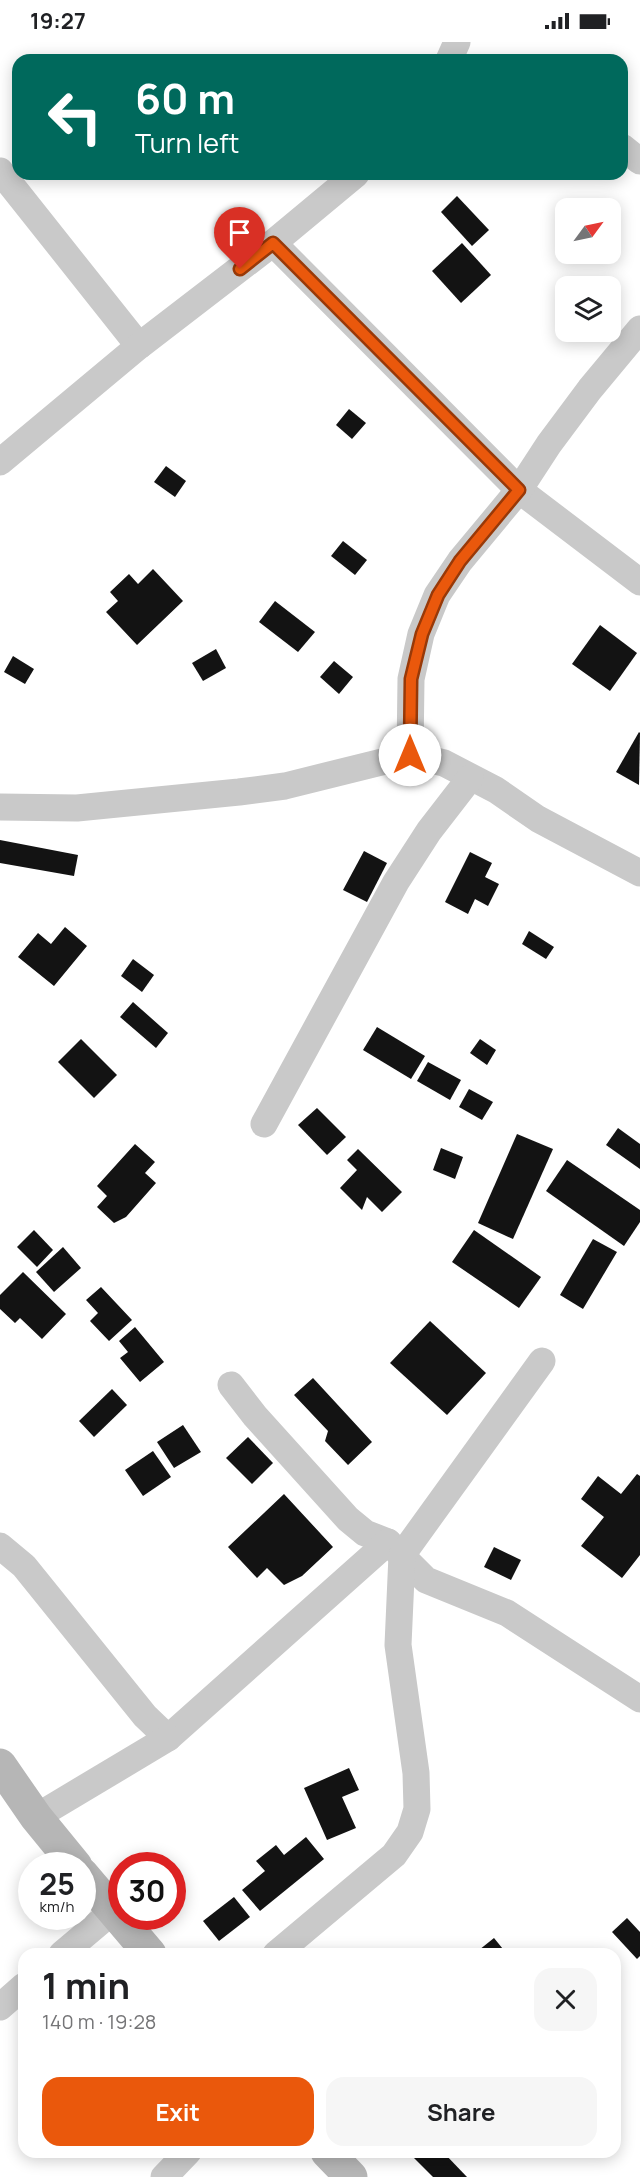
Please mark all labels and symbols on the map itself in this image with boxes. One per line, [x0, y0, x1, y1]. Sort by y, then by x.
north arrow [555, 198, 621, 264]
pin [214, 207, 265, 269]
position arrow [378, 723, 442, 787]
speed limit sign: 30 [108, 1852, 186, 1930]

